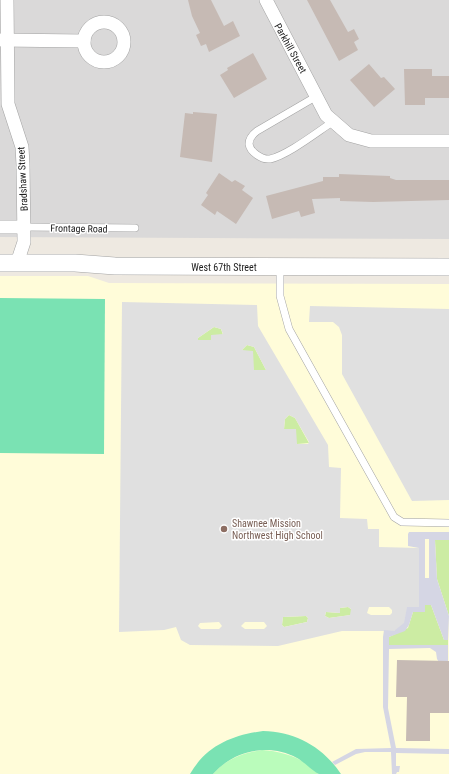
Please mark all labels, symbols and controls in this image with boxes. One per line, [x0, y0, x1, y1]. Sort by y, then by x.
street label: Parkhill Street [272, 21, 309, 75]
street label: Bradshaw Street [15, 146, 30, 211]
street label: Frontage Road [50, 223, 108, 234]
street label: West 67th Street [191, 262, 257, 273]
place label: Shawnee Mission Northwest High School [232, 518, 323, 541]
marker: Shawnee Mission Northwest High School [219, 524, 229, 534]

